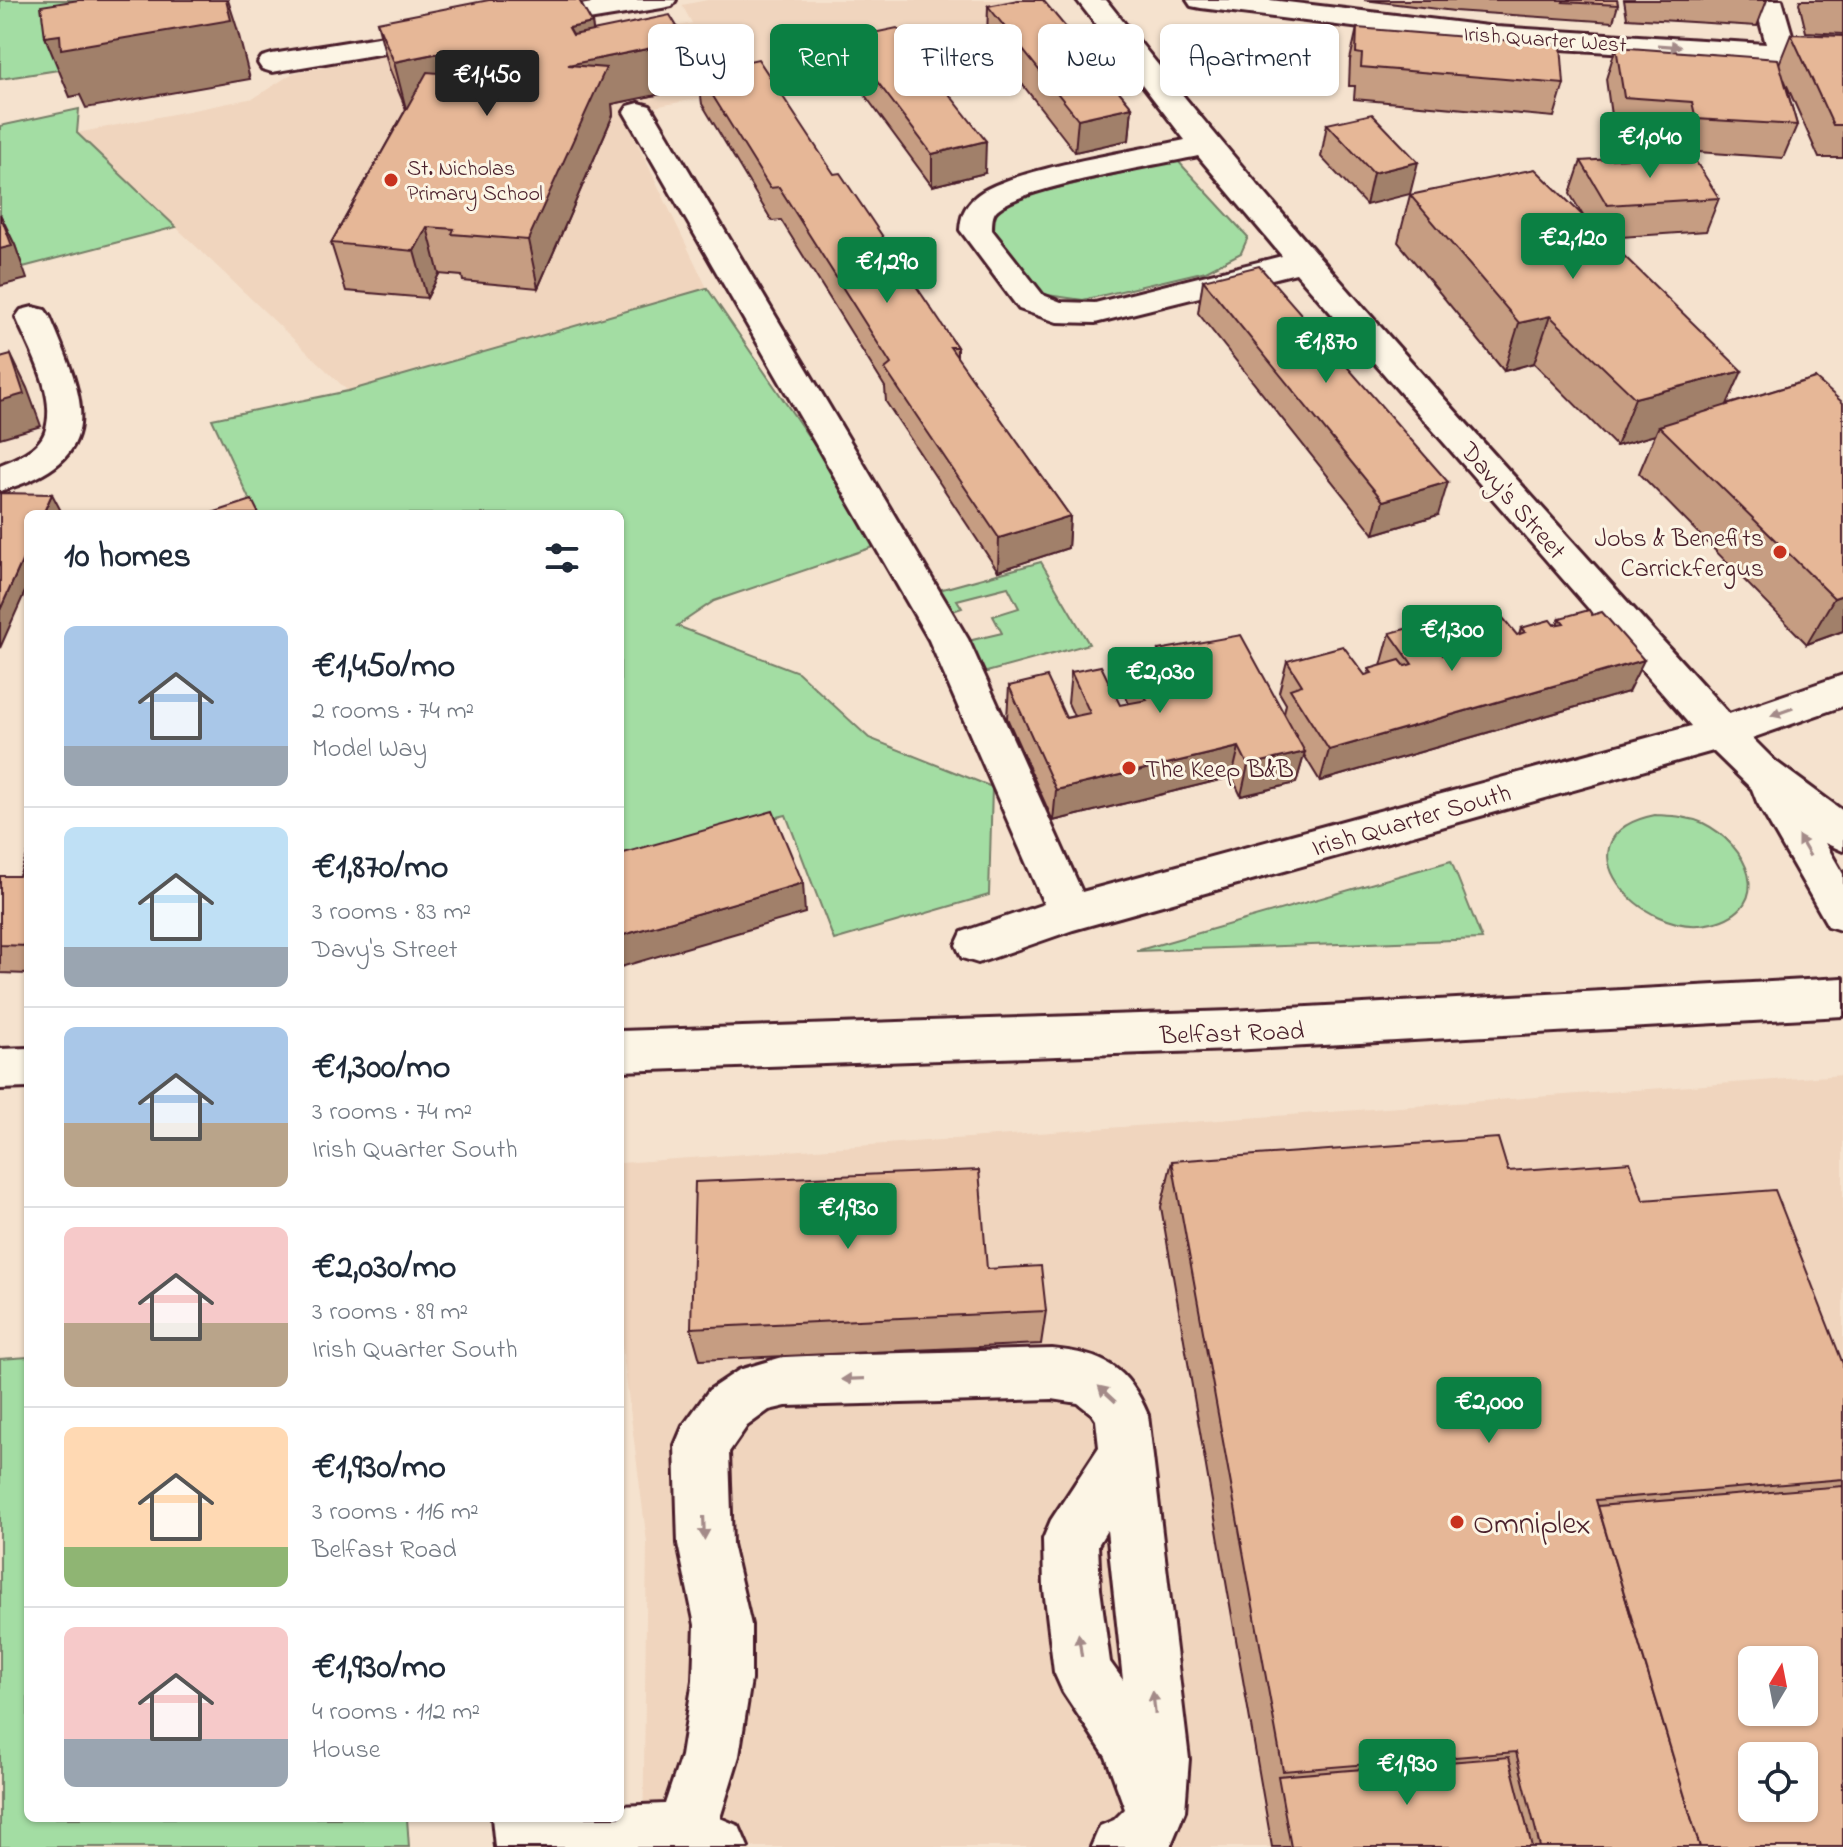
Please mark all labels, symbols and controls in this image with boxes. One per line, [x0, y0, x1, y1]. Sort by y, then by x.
street label: Irish Quarter West [1462, 19, 1628, 63]
chip: Buy [648, 24, 754, 96]
chip: Rent [770, 24, 878, 96]
chip: Filters [894, 24, 1022, 96]
chip: New [1038, 24, 1144, 96]
chip: Apartment [1160, 24, 1339, 96]
one-way arrow [1657, 40, 1682, 53]
pin: €1,450 [422, 50, 552, 118]
text: €1,450 [453, 57, 521, 95]
pin: €1,040 [1585, 112, 1715, 180]
text: €1,040 [1618, 119, 1682, 157]
place label: St. Nicholas Primary School [407, 154, 543, 212]
marker: St. Nicholas Primary School [382, 171, 400, 189]
pin: €2,120 [1508, 213, 1638, 281]
text: €2,120 [1539, 220, 1607, 258]
pin: €1,290 [822, 237, 952, 305]
text: €1,290 [856, 244, 918, 282]
pin: €1,870 [1261, 317, 1391, 385]
text: €1,870 [1295, 324, 1357, 362]
street label: Davy's Street [1449, 434, 1574, 570]
place label: Jobs & Benefits Carrickfergus [1594, 521, 1764, 589]
text: 10 homes [64, 533, 191, 583]
icon: filters [540, 536, 584, 580]
marker: Jobs & Benefits Carrickfergus [1771, 543, 1789, 561]
pin: €1,300 [1387, 605, 1517, 673]
text: €1,300 [1420, 612, 1484, 650]
text: €1,450/mo [312, 643, 455, 693]
pin: €2,030 [1095, 647, 1225, 715]
text: €2,030 [1126, 654, 1194, 692]
icon: home [128, 658, 224, 754]
text: 2 rooms · 74 m² [312, 693, 474, 731]
one-way arrow [1770, 706, 1794, 718]
text: Model Way [312, 731, 427, 769]
place label: The Keep B&B [1145, 752, 1294, 790]
marker: The Keep B&B [1120, 759, 1138, 777]
street label: Irish Quarter South [1308, 775, 1516, 868]
one-way arrow [1797, 835, 1811, 857]
text: €1,870/mo [312, 844, 448, 894]
icon: home [128, 859, 224, 955]
text: 3 rooms · 83 m² [312, 894, 471, 932]
text: Davy's Street [312, 932, 458, 970]
street label: Belfast Road [1158, 1013, 1305, 1057]
text: €1,300/mo [312, 1044, 450, 1094]
icon: home [128, 1059, 224, 1155]
text: 3 rooms · 74 m² [312, 1094, 472, 1132]
text: Irish Quarter South [312, 1132, 518, 1170]
pin: €1,930 [783, 1183, 913, 1251]
text: €1,930 [818, 1190, 878, 1228]
text: €2,030/mo [312, 1244, 456, 1294]
icon: home [128, 1259, 224, 1355]
text: 3 rooms · 89 m² [312, 1294, 468, 1332]
text: Irish Quarter South [312, 1332, 518, 1370]
one-way arrow [840, 1373, 865, 1386]
pin: €2,000 [1424, 1377, 1554, 1445]
text: €2,000 [1454, 1384, 1524, 1422]
one-way arrow [1098, 1385, 1117, 1403]
text: €1,930/mo [312, 1444, 446, 1494]
icon: home [128, 1459, 224, 1555]
text: 3 rooms · 116 m² [312, 1494, 479, 1532]
place label: Omniplex [1473, 1502, 1591, 1549]
marker: Omniplex [1448, 1513, 1466, 1531]
one-way arrow [698, 1516, 711, 1541]
text: Belfast Road [312, 1532, 457, 1570]
one-way arrow [1073, 1632, 1086, 1657]
text: €1,930/mo [312, 1644, 446, 1694]
north arrow [1738, 1646, 1818, 1726]
map controls [1738, 1646, 1818, 1822]
icon: home [128, 1659, 224, 1755]
one-way arrow [1147, 1690, 1160, 1715]
text: 4 rooms · 112 m² [312, 1694, 480, 1732]
text: House [312, 1732, 380, 1770]
pin: €1,930 [1342, 1739, 1472, 1807]
button: locate [1738, 1742, 1818, 1822]
text: €1,930 [1377, 1746, 1437, 1784]

